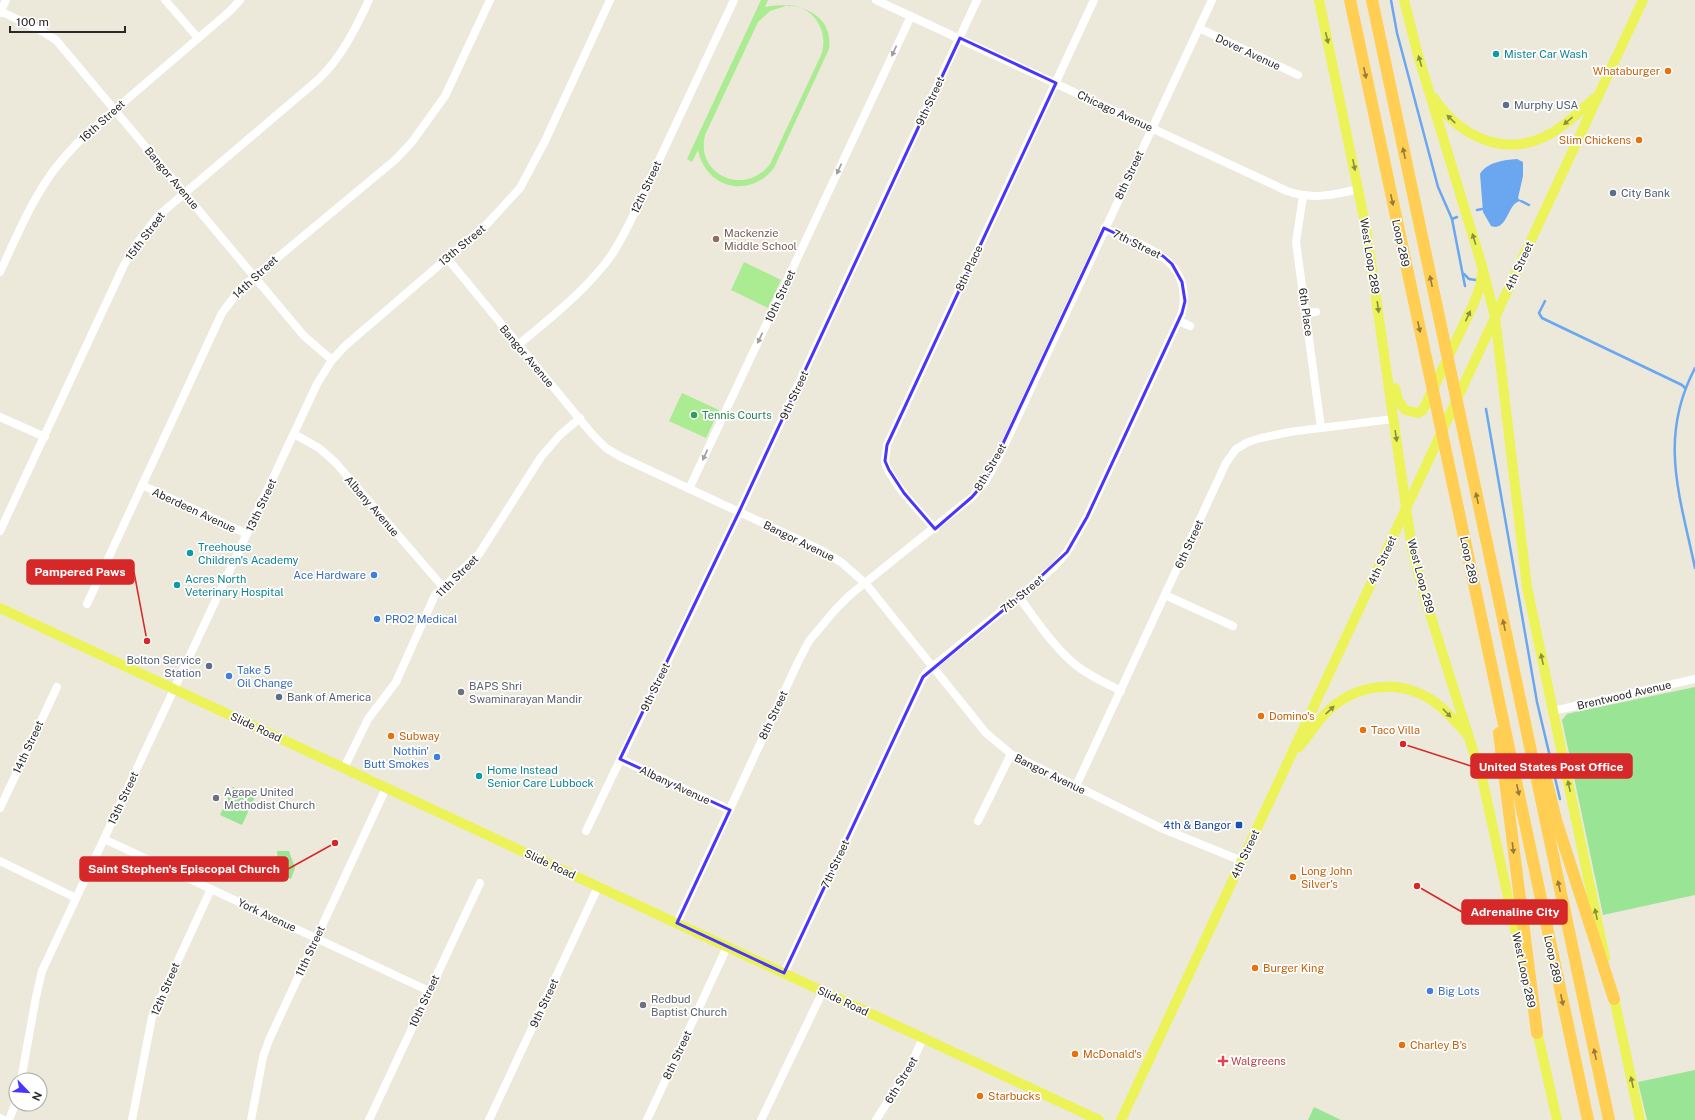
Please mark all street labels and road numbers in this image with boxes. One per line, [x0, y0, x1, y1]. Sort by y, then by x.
street label: Dover Avenue [1214, 32, 1282, 72]
street label: 9th Street [914, 75, 946, 127]
street label: Chicago Avenue [1075, 88, 1155, 134]
street label: 16th Street [77, 98, 127, 144]
street label: Bangor Avenue [143, 144, 201, 212]
street label: 8th Street [1112, 149, 1146, 201]
street label: 12th Street [629, 159, 663, 215]
street label: 15th Street [123, 210, 167, 262]
street label: West Loop 289 [1358, 217, 1382, 295]
street label: Loop 289 [1390, 218, 1412, 268]
street label: 13th Street [436, 222, 488, 268]
street label: 7th Street [1111, 227, 1163, 261]
street label: 4th Street [1503, 240, 1535, 292]
street label: 8th Place [953, 243, 985, 293]
street label: 14th Street [230, 253, 280, 301]
street label: 10th Street [763, 268, 797, 324]
street label: 6th Place [1297, 287, 1315, 337]
street label: Bangor Avenue [498, 322, 556, 390]
street label: 9th Street [778, 369, 810, 421]
street label: 8th Street [972, 441, 1008, 493]
street label: Albany Avenue [343, 473, 401, 539]
street label: 13th Street [244, 477, 278, 533]
street label: Aberdeen Avenue [150, 485, 238, 535]
street label: 6th Street [1173, 518, 1205, 570]
street label: Bangor Avenue [762, 519, 836, 563]
street label: 4th Street [1366, 534, 1398, 586]
street label: Loop 289 [1458, 535, 1480, 585]
street label: West Loop 289 [1405, 537, 1437, 615]
street label: 11th Street [434, 553, 480, 599]
street label: 7th Street [998, 573, 1046, 615]
street label: 9th Street [638, 661, 672, 713]
street label: Brentwood Avenue [1576, 678, 1672, 712]
street label: 8th Street [756, 689, 790, 741]
street label: Slide Road [229, 710, 283, 744]
street label: 14th Street [11, 719, 45, 775]
street label: Bangor Avenue [1013, 752, 1087, 796]
street label: Albany Avenue [638, 763, 712, 807]
street label: 13th Street [106, 770, 140, 826]
street label: 4th Street [1229, 828, 1261, 880]
street label: 7th Street [819, 838, 851, 890]
street label: Slide Road [523, 847, 577, 881]
street label: York Avenue [236, 896, 298, 934]
street label: 11th Street [293, 924, 327, 978]
street label: West Loop 289 [1510, 931, 1538, 1009]
street label: Loop 289 [1542, 934, 1564, 984]
street label: 12th Street [148, 961, 182, 1017]
street label: 10th Street [407, 973, 441, 1029]
street label: 9th Street [528, 977, 560, 1029]
street label: Slide Road [816, 984, 870, 1018]
street label: 8th Street [660, 1029, 694, 1081]
street label: 6th Street [882, 1055, 920, 1105]

